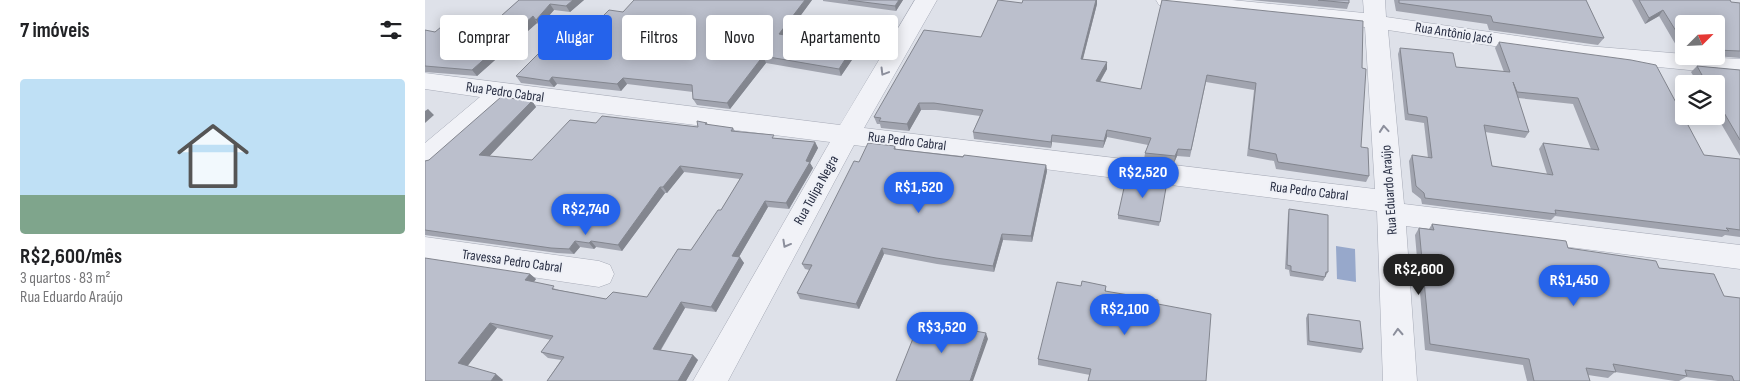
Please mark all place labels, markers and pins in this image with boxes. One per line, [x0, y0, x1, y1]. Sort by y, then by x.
pin: R$2,520 [1097, 156, 1189, 199]
pin: R$1,520 [873, 172, 965, 214]
pin: R$2,740 [540, 194, 632, 236]
pin: R$2,600 [1373, 254, 1465, 296]
pin: R$1,450 [1528, 264, 1620, 307]
pin: R$2,100 [1079, 294, 1171, 336]
pin: R$3,520 [896, 312, 988, 354]

